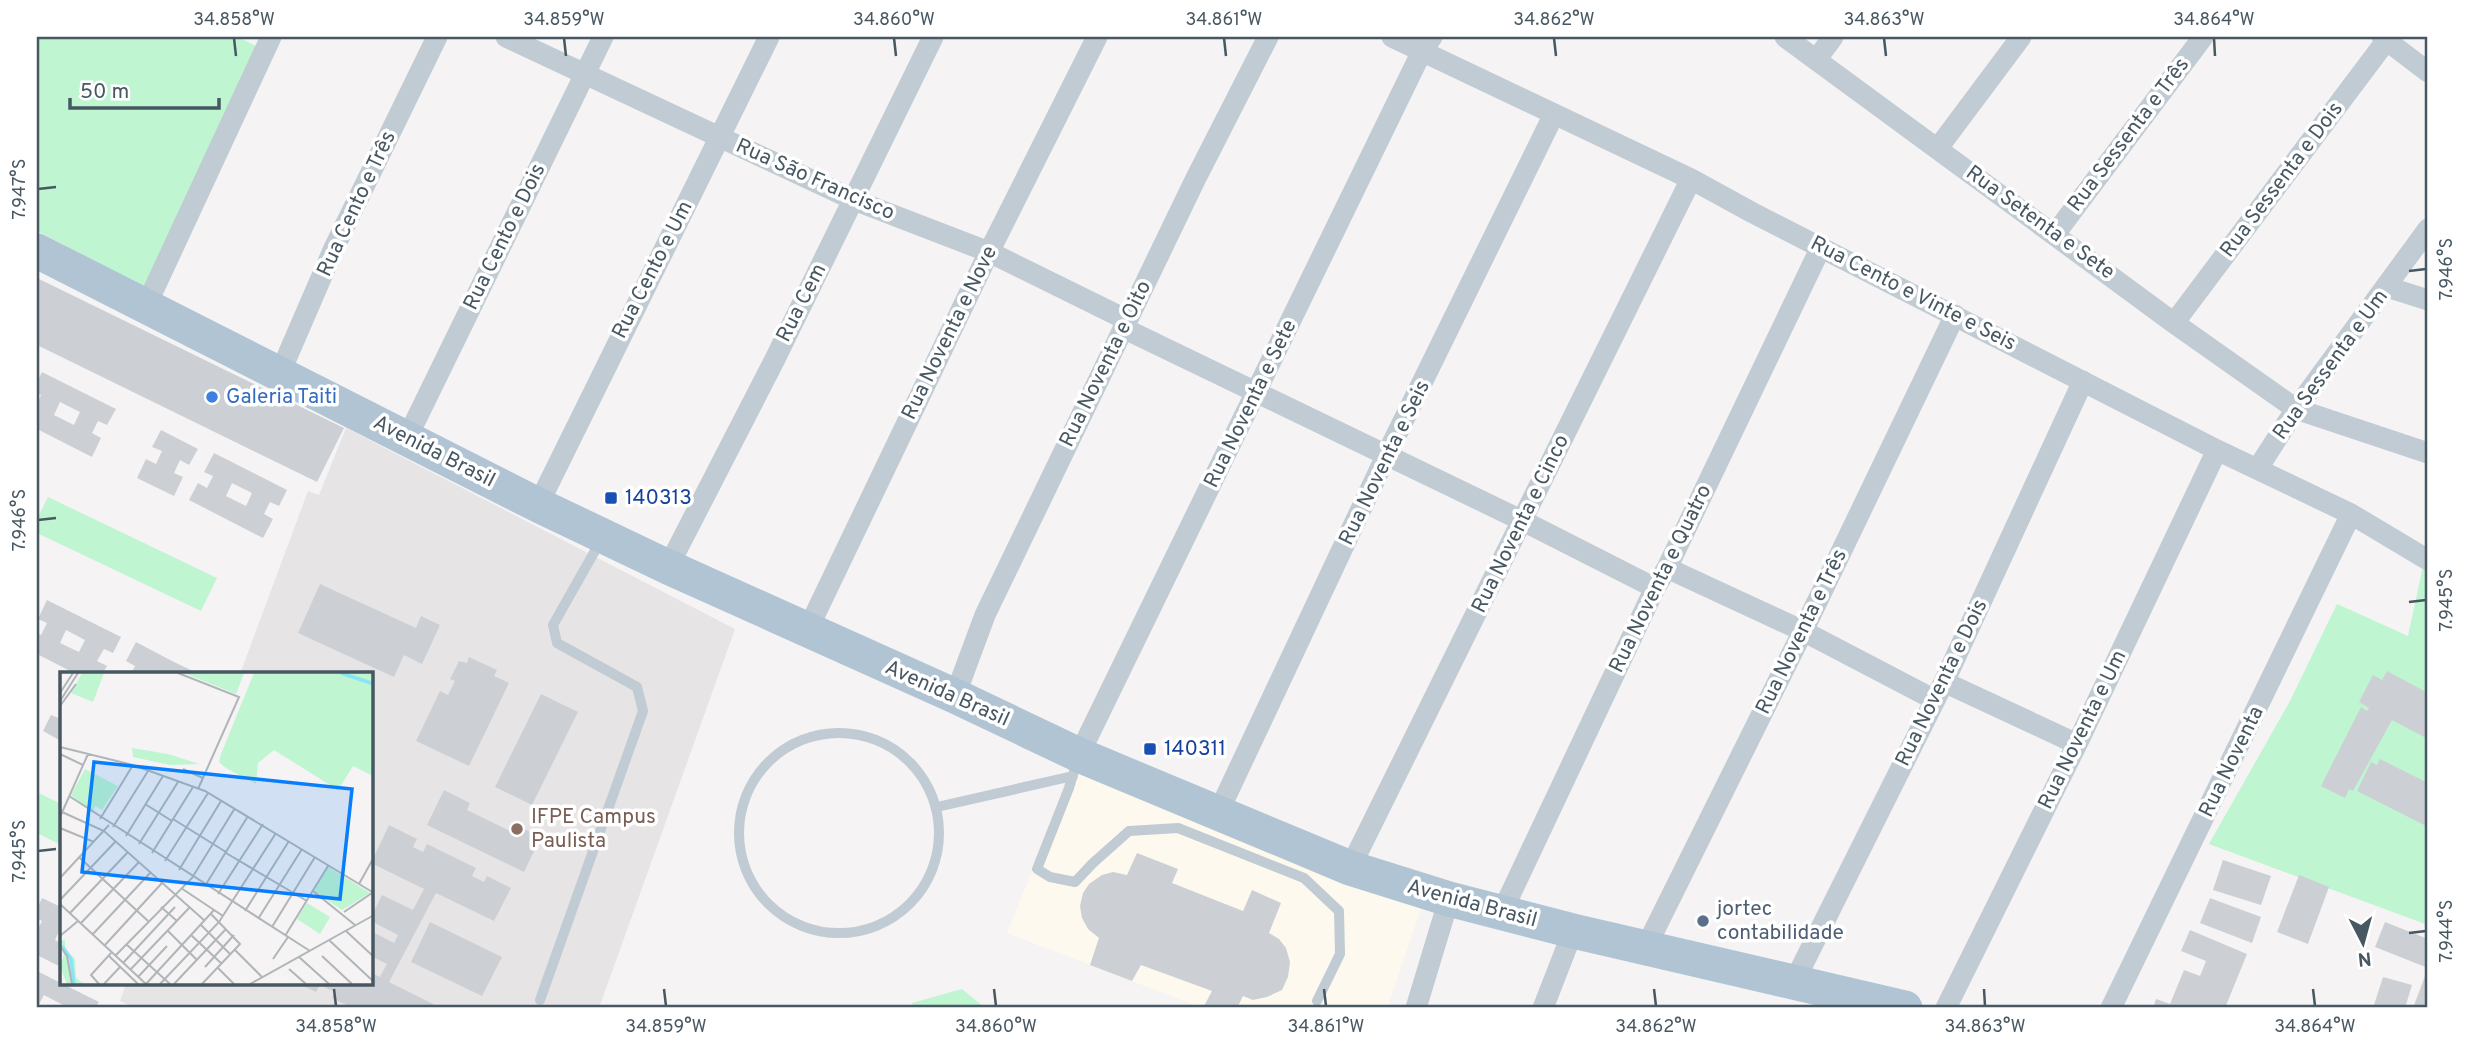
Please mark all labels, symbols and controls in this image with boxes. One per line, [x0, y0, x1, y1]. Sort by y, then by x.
text: 34.858°W [193, 9, 275, 32]
text: 34.859°W [523, 9, 605, 32]
text: 34.860°W [853, 9, 935, 32]
text: 34.861°W [1186, 9, 1262, 32]
text: 34.862°W [1513, 9, 1595, 32]
text: 34.863°W [1843, 9, 1925, 32]
text: 34.864°W [2173, 9, 2255, 32]
street label: Rua Sessenta e Três [2062, 53, 2196, 217]
scale bar [70, 66, 219, 110]
text: 50 m [80, 79, 129, 106]
street label: Rua Sessenta e Dois [2215, 97, 2349, 263]
street label: Rua Cento e Três [311, 127, 403, 281]
street label: Rua São Francisco [731, 133, 899, 227]
text: 7.947°S [9, 159, 32, 219]
street label: Rua Cento e Dois [458, 159, 552, 315]
street label: Rua Setenta e Sete [1960, 160, 2120, 286]
street label: Rua Cento e Um [607, 197, 699, 343]
street label: Rua Cento e Vinte e Seis [1806, 230, 2020, 358]
text: 7.946°S [2436, 238, 2459, 300]
street label: Rua Noventa e Nove [896, 242, 1004, 424]
street label: Rua Cem [771, 259, 833, 347]
street label: Rua Noventa e Oito [1054, 276, 1158, 452]
street label: Rua Sessenta e Um [2267, 284, 2395, 446]
street label: Rua Noventa e Sete [1199, 315, 1303, 493]
street label: Rua Noventa e Seis [1333, 376, 1437, 550]
place label: Galeria Taiti [226, 384, 337, 411]
marker: Galeria Taiti [204, 389, 220, 405]
street label: Avenida Brasil [368, 410, 500, 494]
street label: Rua Noventa e Cinco [1466, 430, 1576, 618]
street label: Rua Noventa e Quatro [1604, 480, 1718, 678]
place label: 140313 [625, 485, 692, 512]
text: 7.946°S [9, 489, 32, 551]
marker: 140313 [603, 490, 619, 506]
street label: Rua Noventa e Três [1750, 545, 1854, 719]
text: 7.945°S [2436, 569, 2459, 631]
street label: Rua Noventa e Dois [1890, 595, 1994, 771]
street label: Rua Noventa e Um [2033, 646, 2133, 814]
street label: Avenida Brasil [880, 654, 1014, 734]
inset map [60, 672, 373, 986]
street label: Rua Noventa [2193, 702, 2271, 822]
place label: 140311 [1164, 736, 1226, 763]
marker: 140311 [1142, 741, 1158, 757]
place label: IFPE Campus Paulista [531, 804, 656, 855]
text: 7.945°S [9, 820, 32, 882]
marker: IFPE Campus Paulista [509, 821, 525, 837]
street label: Avenida Brasil [1404, 874, 1540, 934]
place label: jortec contabilidade [1716, 896, 1844, 947]
text: 7.944°S [2436, 900, 2459, 962]
north arrow [2328, 908, 2398, 978]
marker: jortec contabilidade [1695, 913, 1711, 929]
text: N [2357, 945, 2373, 971]
text: 34.858°W [295, 1016, 377, 1039]
text: 34.859°W [625, 1016, 707, 1039]
text: 34.860°W [955, 1016, 1037, 1039]
text: 34.861°W [1288, 1016, 1364, 1039]
text: 34.862°W [1615, 1016, 1697, 1039]
text: 34.863°W [1944, 1016, 2026, 1039]
text: 34.864°W [2274, 1016, 2356, 1039]

